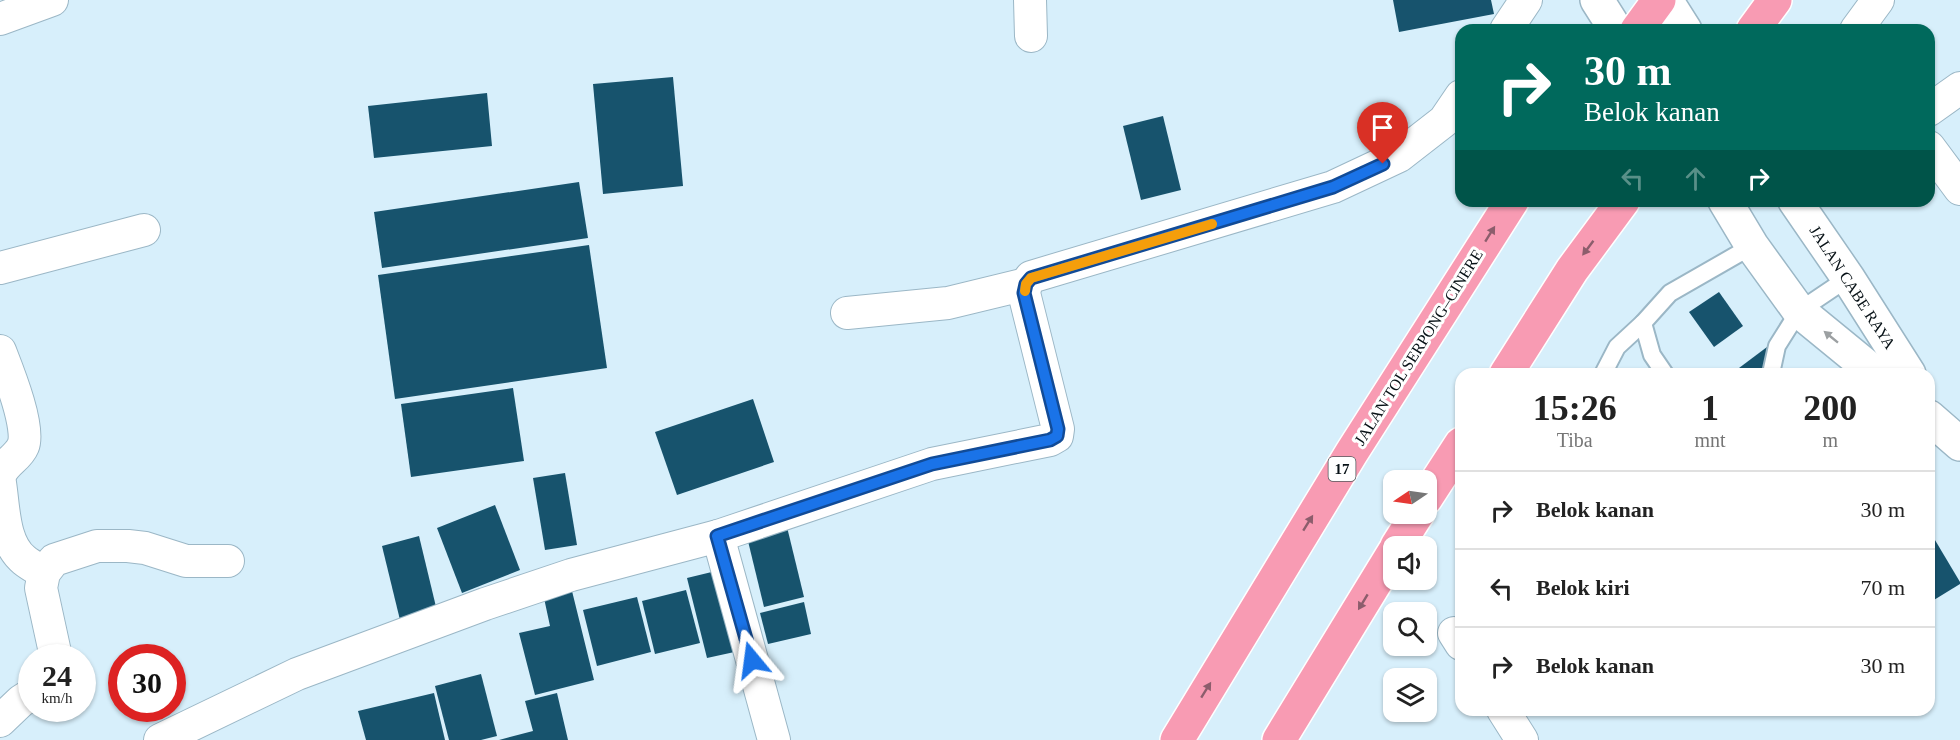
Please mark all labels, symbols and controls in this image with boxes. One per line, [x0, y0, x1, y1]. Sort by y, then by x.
icon: right [1485, 48, 1563, 126]
text: 30 m [1584, 48, 1672, 94]
text: Belok kanan [1584, 97, 1720, 127]
pin [1357, 102, 1408, 164]
icon: arrive [1366, 111, 1399, 144]
icon: left [1616, 162, 1649, 195]
icon: ahead [1679, 162, 1712, 195]
icon: right [1742, 162, 1775, 195]
street label: JALAN CABE RAYA [1806, 222, 1899, 352]
one-way arrow [1484, 226, 1495, 242]
one-way arrow [1583, 240, 1595, 255]
street label: JALAN TOL SERPONG–CINERE [1351, 246, 1486, 448]
one-way arrow [1823, 330, 1839, 343]
text: 15:26 [1533, 388, 1617, 428]
text: 1 [1701, 388, 1719, 428]
text: 200 [1803, 388, 1857, 428]
text: Tiba [1557, 429, 1593, 451]
text: mnt [1694, 429, 1726, 451]
text: m [1823, 429, 1838, 451]
road number: 17 [1328, 457, 1356, 481]
north arrow [1383, 470, 1437, 524]
map controls [1383, 470, 1437, 722]
icon: right [1485, 494, 1518, 527]
text: Belok kanan [1536, 497, 1654, 522]
text: 30 m [1860, 497, 1905, 522]
one-way arrow [1303, 515, 1314, 531]
button: sound [1383, 536, 1437, 590]
icon: left [1485, 572, 1518, 605]
text: Belok kiri [1536, 575, 1630, 600]
text: 70 m [1860, 575, 1905, 600]
one-way arrow [1357, 594, 1368, 610]
button: search [1383, 602, 1437, 656]
position arrow [720, 628, 784, 692]
speed limit sign: 30 [108, 644, 186, 722]
icon: right [1485, 650, 1518, 683]
text: Belok kanan [1536, 653, 1654, 678]
text: 30 m [1860, 653, 1905, 678]
text: 24 [42, 659, 72, 692]
button: layers [1383, 668, 1437, 722]
one-way arrow [1201, 681, 1212, 698]
text: km/h [42, 690, 72, 706]

